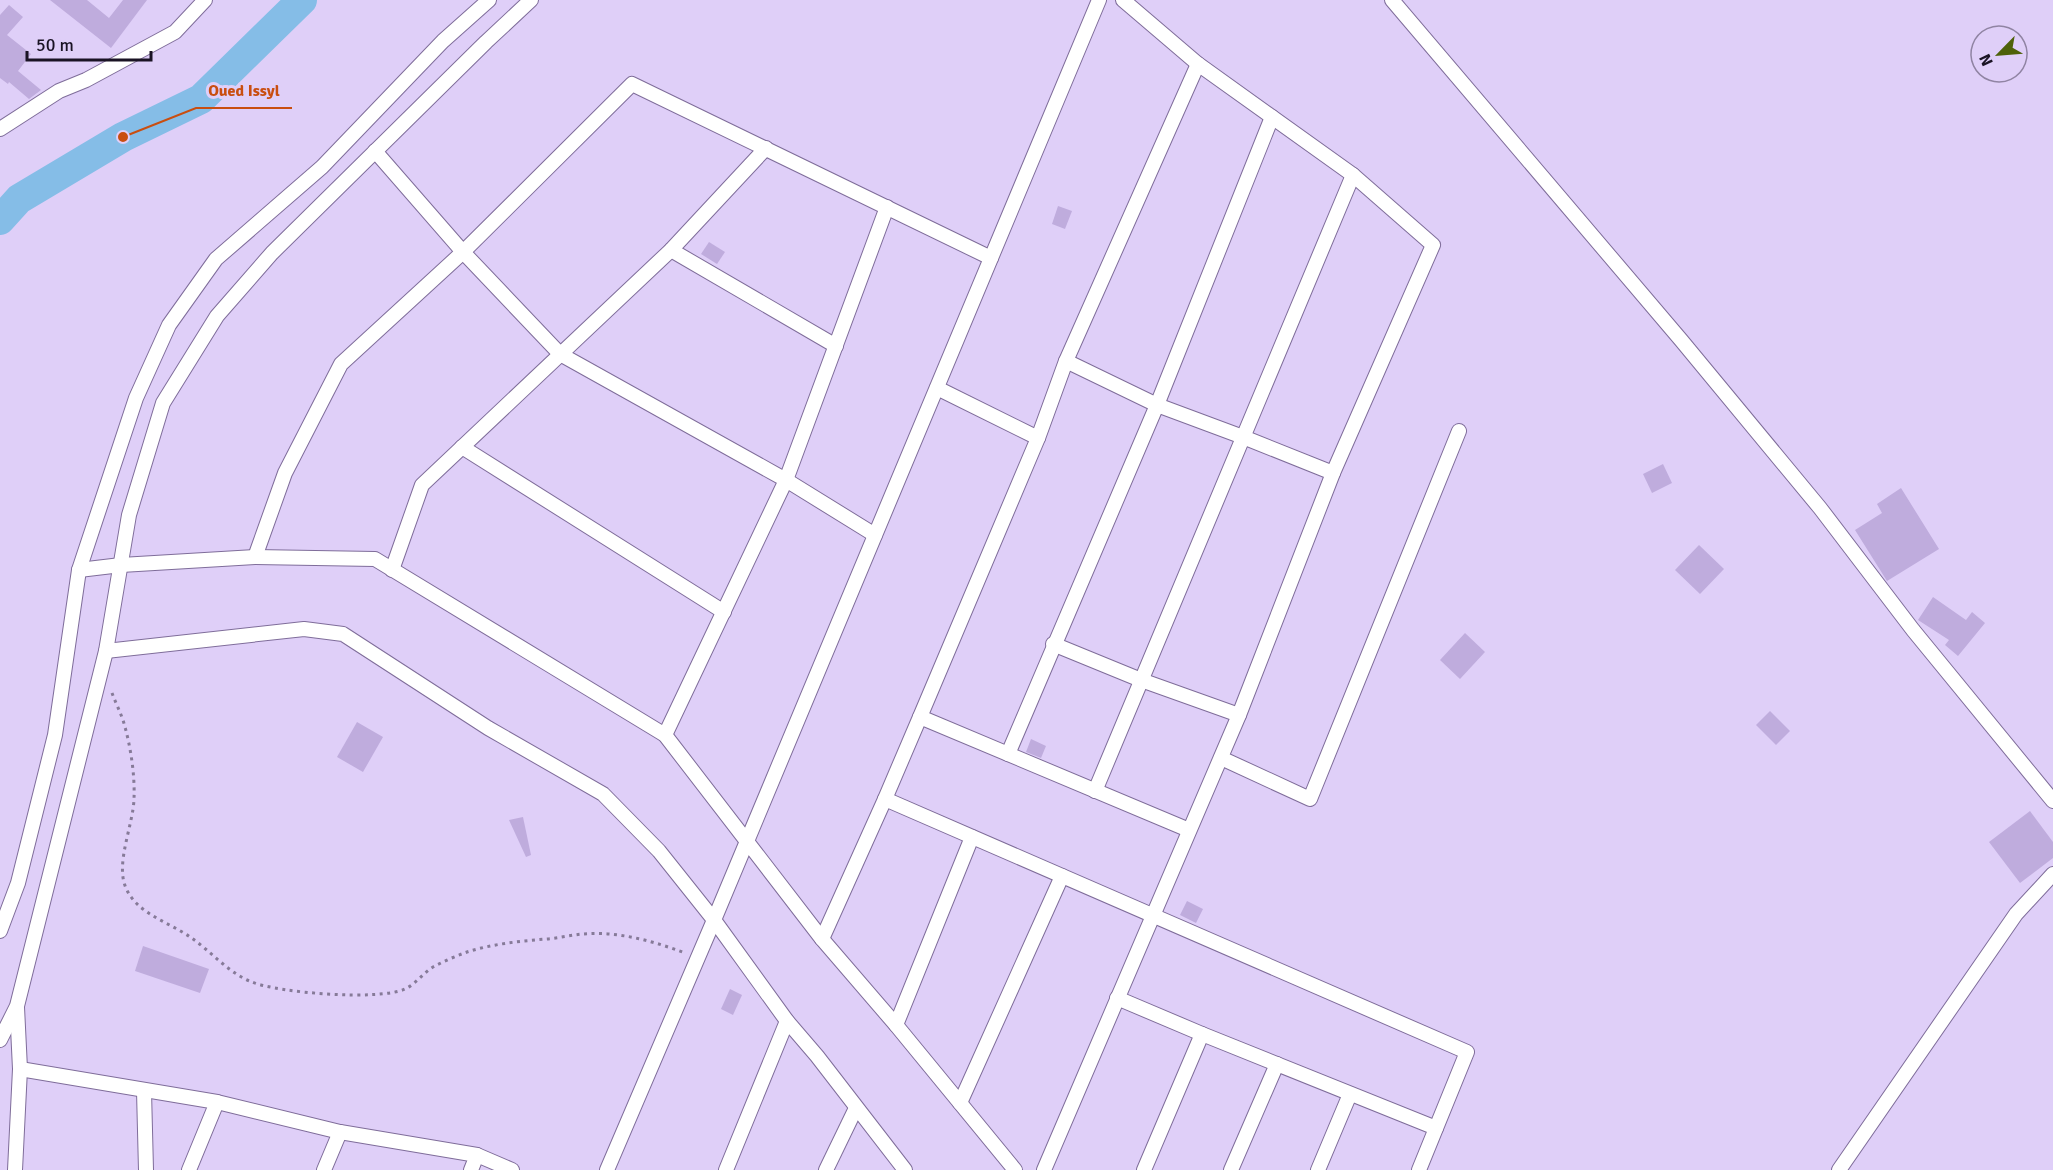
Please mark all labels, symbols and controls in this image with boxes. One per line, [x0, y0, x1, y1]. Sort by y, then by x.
scale bar [27, 24, 152, 62]
north arrow [1969, 24, 2029, 84]
text: 50 m [36, 34, 74, 56]
text: N [1975, 51, 1998, 69]
callout: Oued Issyl [196, 74, 292, 108]
text: Oued Issyl [208, 81, 280, 101]

